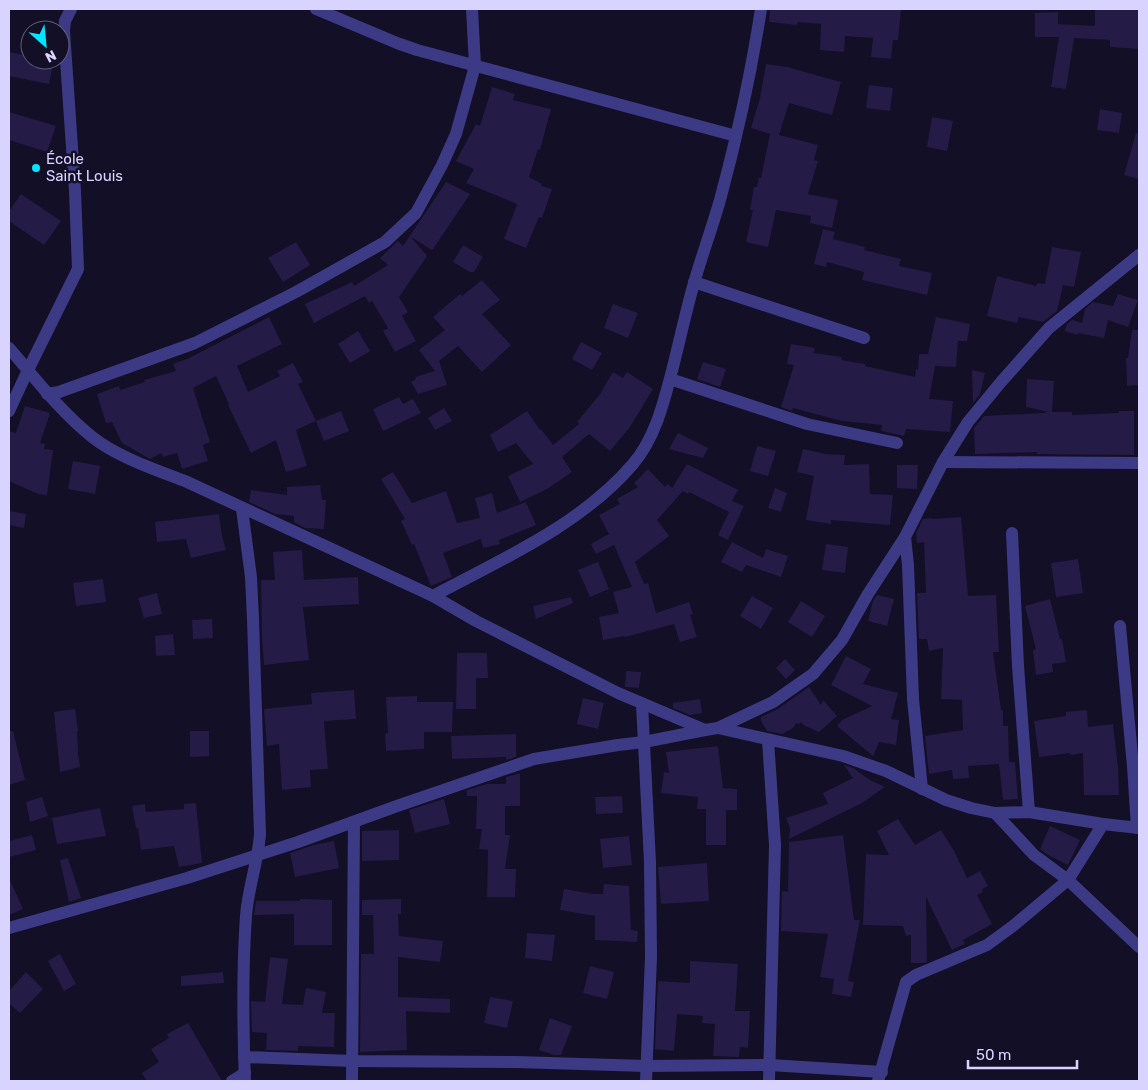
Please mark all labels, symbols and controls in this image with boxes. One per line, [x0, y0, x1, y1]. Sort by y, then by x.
north arrow [20, 20, 70, 70]
text: N [42, 46, 59, 66]
place label: École Saint Louis [46, 150, 123, 185]
marker: École Saint Louis [30, 162, 42, 174]
scale bar [968, 1038, 1077, 1070]
text: 50 m [976, 1046, 1011, 1064]

